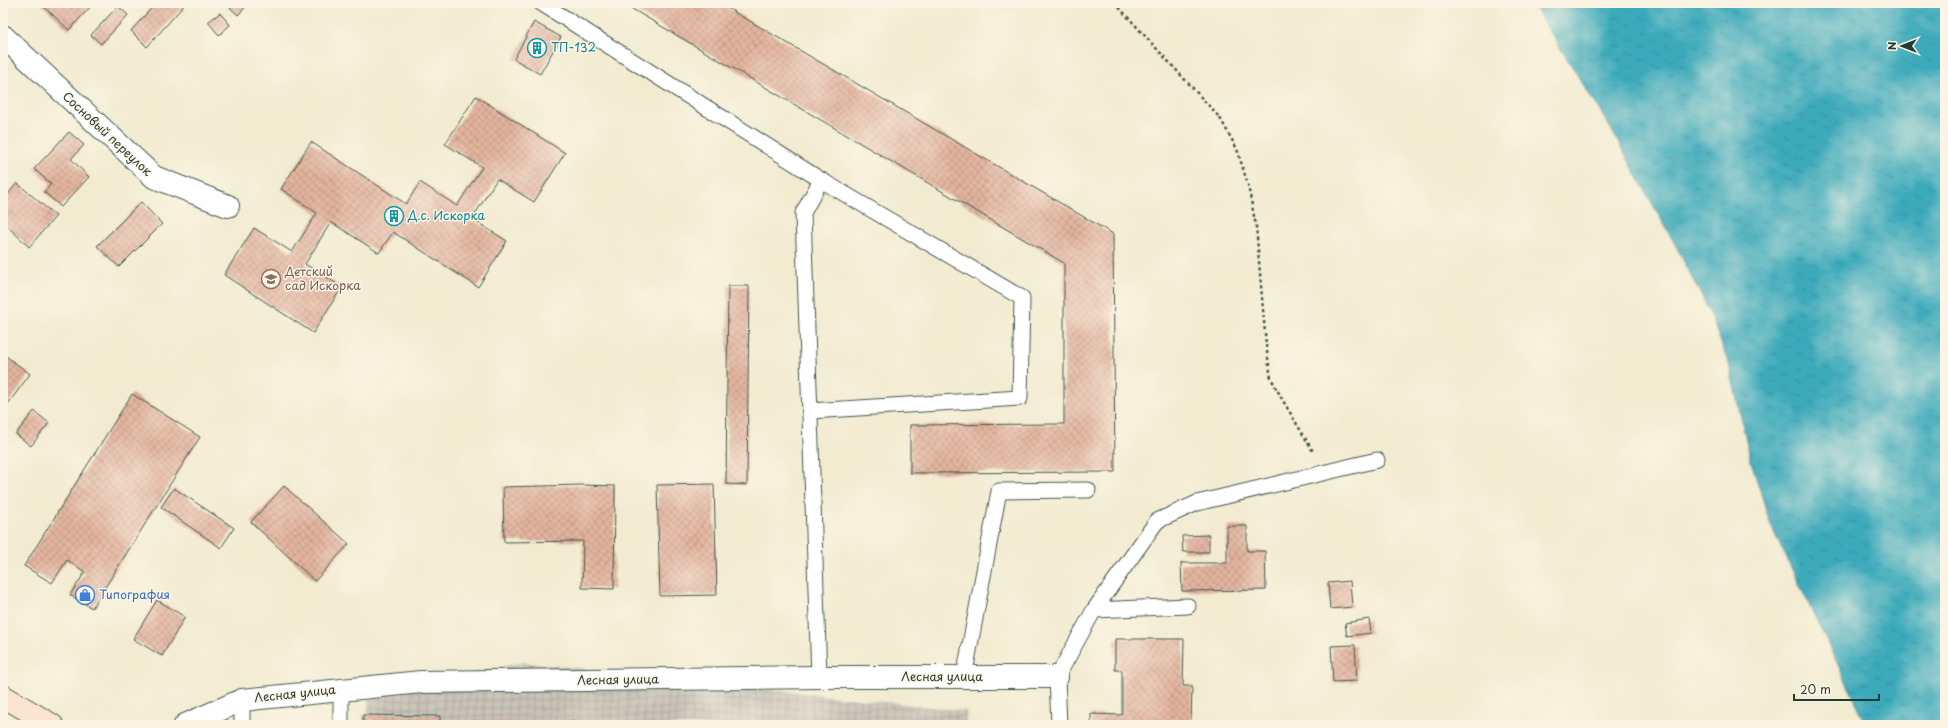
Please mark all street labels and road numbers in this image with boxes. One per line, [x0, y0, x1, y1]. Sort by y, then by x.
street label: Сосновый переулок [59, 87, 157, 180]
street label: Лесная улица [901, 667, 983, 685]
street label: Лесная улица [577, 669, 659, 689]
street label: Лесная улица [253, 680, 337, 706]

